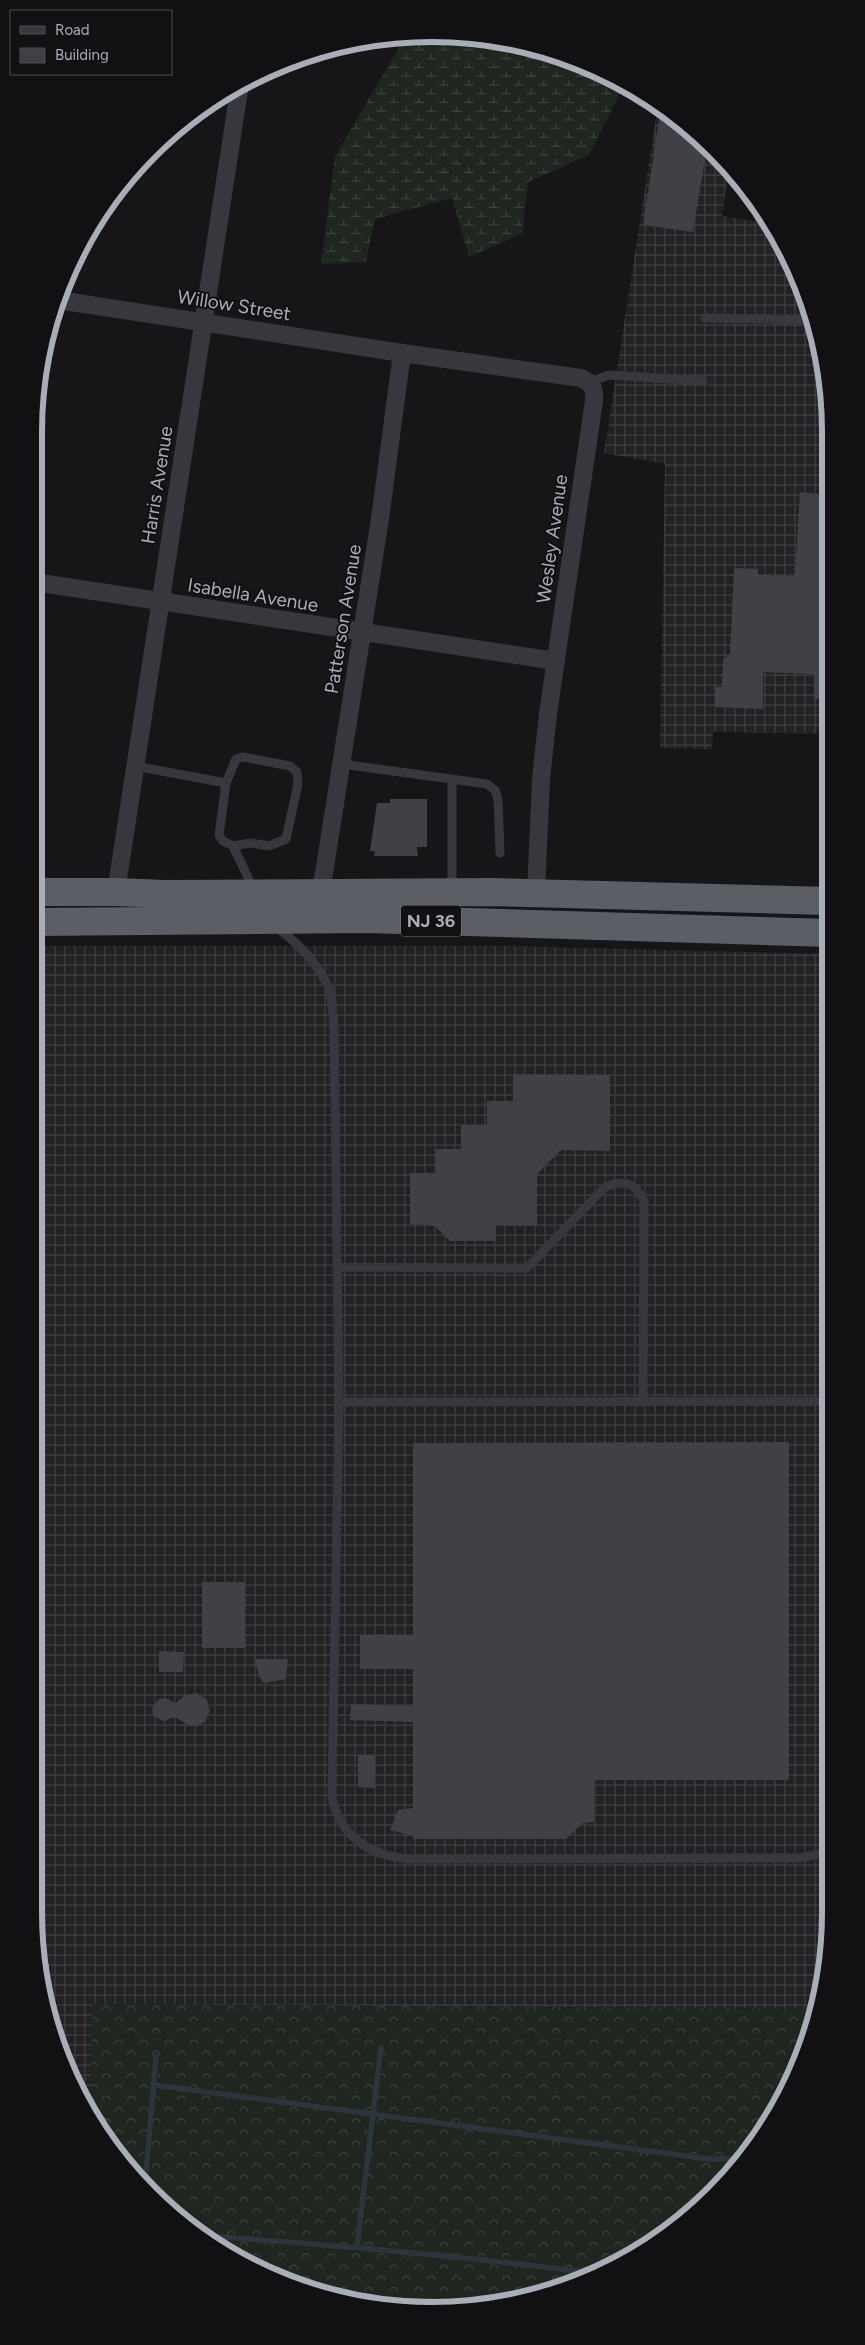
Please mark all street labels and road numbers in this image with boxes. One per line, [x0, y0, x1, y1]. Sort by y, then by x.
street label: Willow Street [176, 285, 292, 325]
street label: Harris Avenue [136, 424, 178, 546]
street label: Wesley Avenue [532, 473, 572, 605]
street label: Patterson Avenue [320, 543, 366, 695]
street label: Isabella Avenue [186, 573, 320, 617]
road number: NJ 36 [401, 906, 461, 936]

